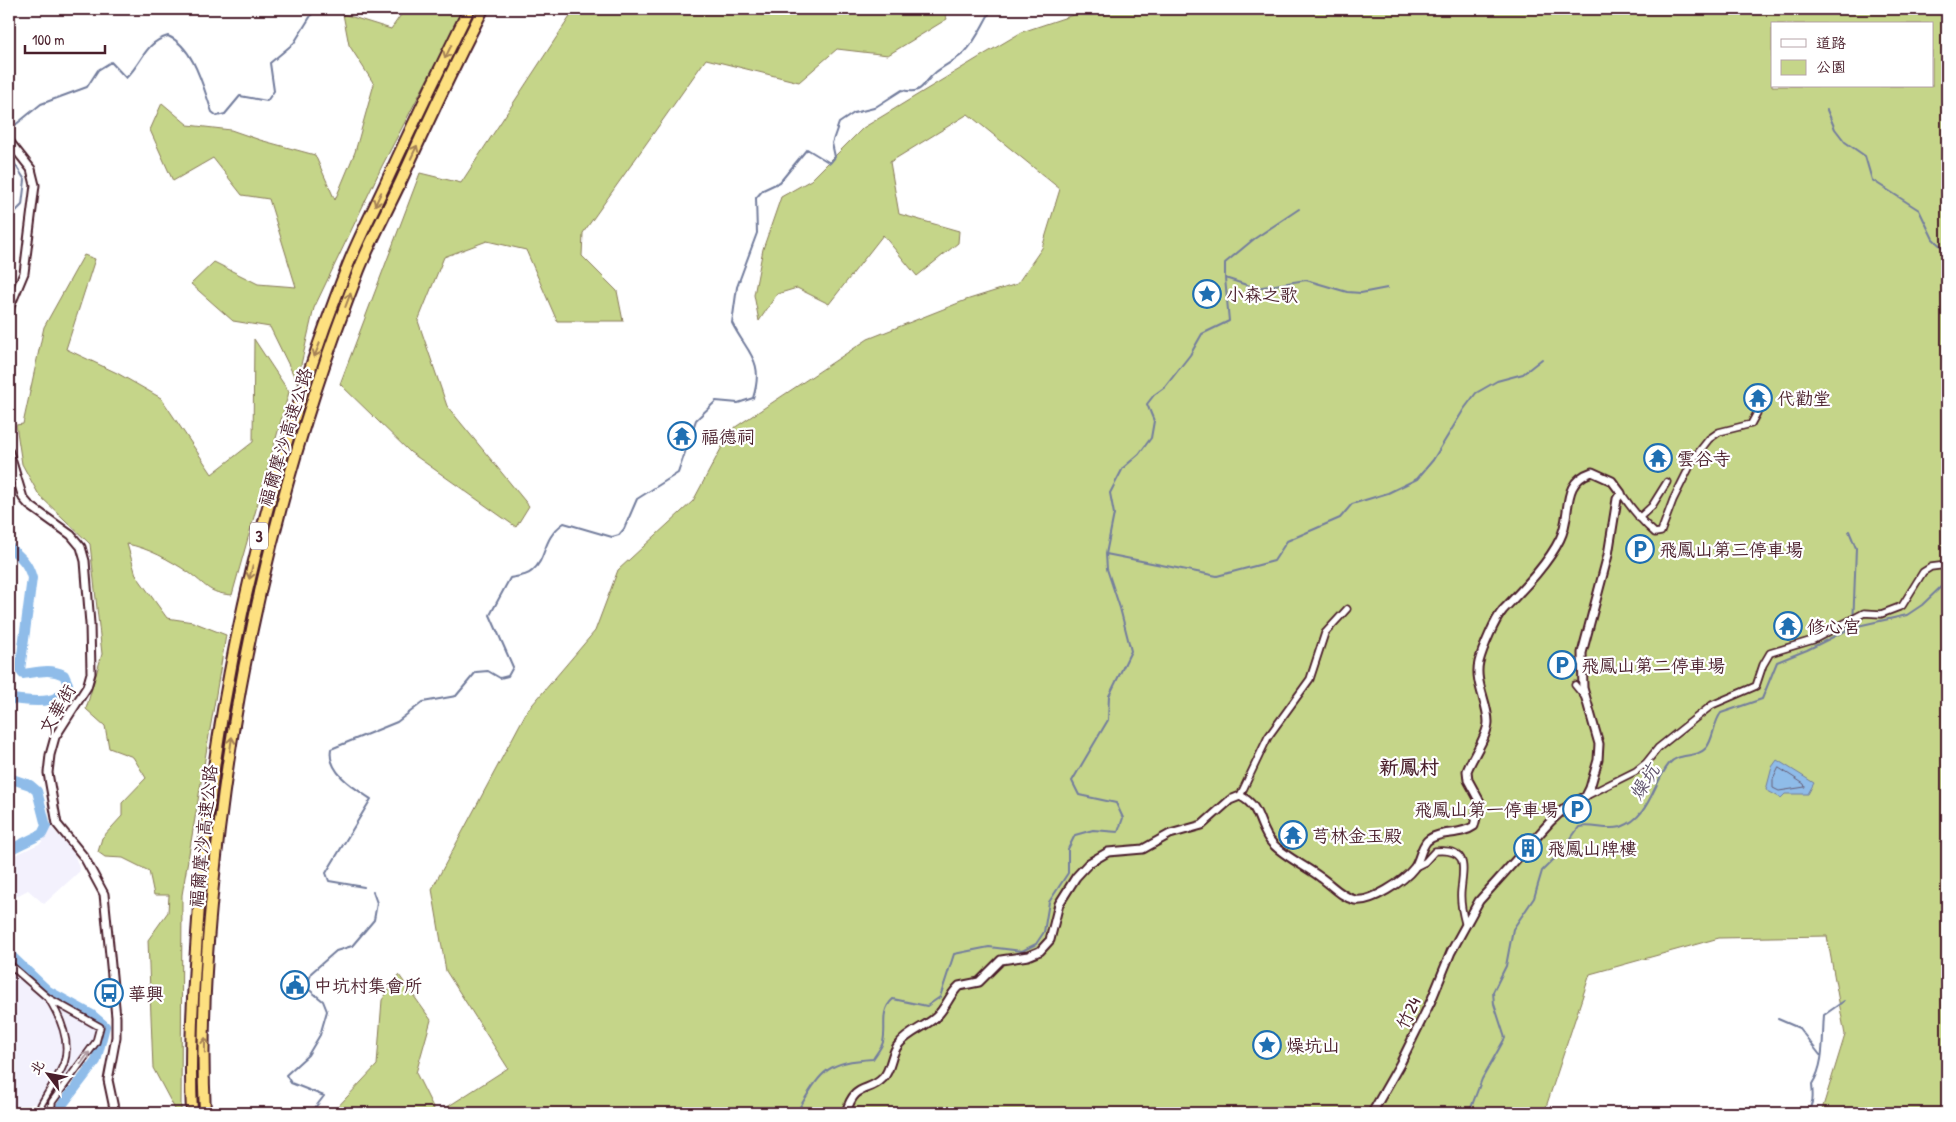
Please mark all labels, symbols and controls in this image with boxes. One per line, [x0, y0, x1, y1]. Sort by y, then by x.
scale bar [25, 22, 105, 54]
legend [1771, 22, 1934, 88]
text: 100 m [32, 29, 65, 50]
text: 道路 [1816, 32, 1846, 53]
one-way arrow [443, 45, 453, 60]
text: 公園 [1816, 56, 1846, 77]
one-way arrow [410, 145, 420, 160]
one-way arrow [373, 191, 383, 206]
place icon: 小森之歌 [1192, 279, 1222, 309]
place label: 小森之歌 [1226, 282, 1298, 307]
one-way arrow [344, 293, 353, 308]
one-way arrow [312, 342, 322, 357]
street label: 福爾摩沙高速公路 [252, 364, 318, 510]
temple icon: 代勸堂 [1743, 383, 1773, 413]
place label: 代勸堂 [1777, 386, 1831, 411]
temple icon: 福德祠 [667, 421, 697, 451]
place label: 福德祠 [701, 424, 755, 449]
temple icon: 雲谷寺 [1643, 443, 1673, 473]
place label: 雲谷寺 [1677, 446, 1731, 471]
road number: 3 [250, 522, 268, 550]
parking icon: 飛鳳山第三停車場 [1625, 534, 1655, 564]
place label: 飛鳳山第三停車場 [1659, 537, 1803, 562]
one-way arrow [245, 564, 255, 580]
temple icon: 修心宮 [1773, 611, 1803, 641]
place label: 修心宮 [1807, 614, 1861, 639]
parking icon: 飛鳳山第二停車場 [1547, 650, 1577, 680]
place label: 飛鳳山第二停車場 [1581, 653, 1725, 678]
street label: 文華街 [33, 679, 81, 739]
one-way arrow [226, 736, 236, 752]
district label: 新鳳村 [1379, 753, 1439, 780]
water label: 燥坑 [1623, 757, 1666, 805]
street label: 福爾摩沙高速公路 [183, 763, 223, 909]
parking icon: 飛鳳山第一停車場 [1562, 794, 1592, 824]
place label: 飛鳳山第一停車場 [1414, 797, 1558, 822]
temple icon: 芎林金玉殿 [1278, 820, 1308, 850]
place label: 芎林金玉殿 [1312, 823, 1402, 848]
building icon: 飛鳳山牌樓 [1513, 833, 1543, 863]
place label: 飛鳳山牌樓 [1547, 836, 1637, 861]
public building icon: 中坑村集會所 [280, 970, 310, 1000]
place label: 中坑村集會所 [314, 973, 422, 998]
bus stop icon: 華興 [94, 978, 124, 1008]
place label: 華興 [128, 981, 164, 1006]
street label: 竹24 [1389, 992, 1427, 1033]
place icon: 燥坑山 [1252, 1030, 1282, 1060]
place label: 燥坑山 [1286, 1033, 1340, 1058]
one-way arrow [200, 1037, 209, 1053]
north arrow [22, 1050, 72, 1100]
one-way arrow [80, 1051, 90, 1065]
text: 北 [25, 1056, 48, 1078]

